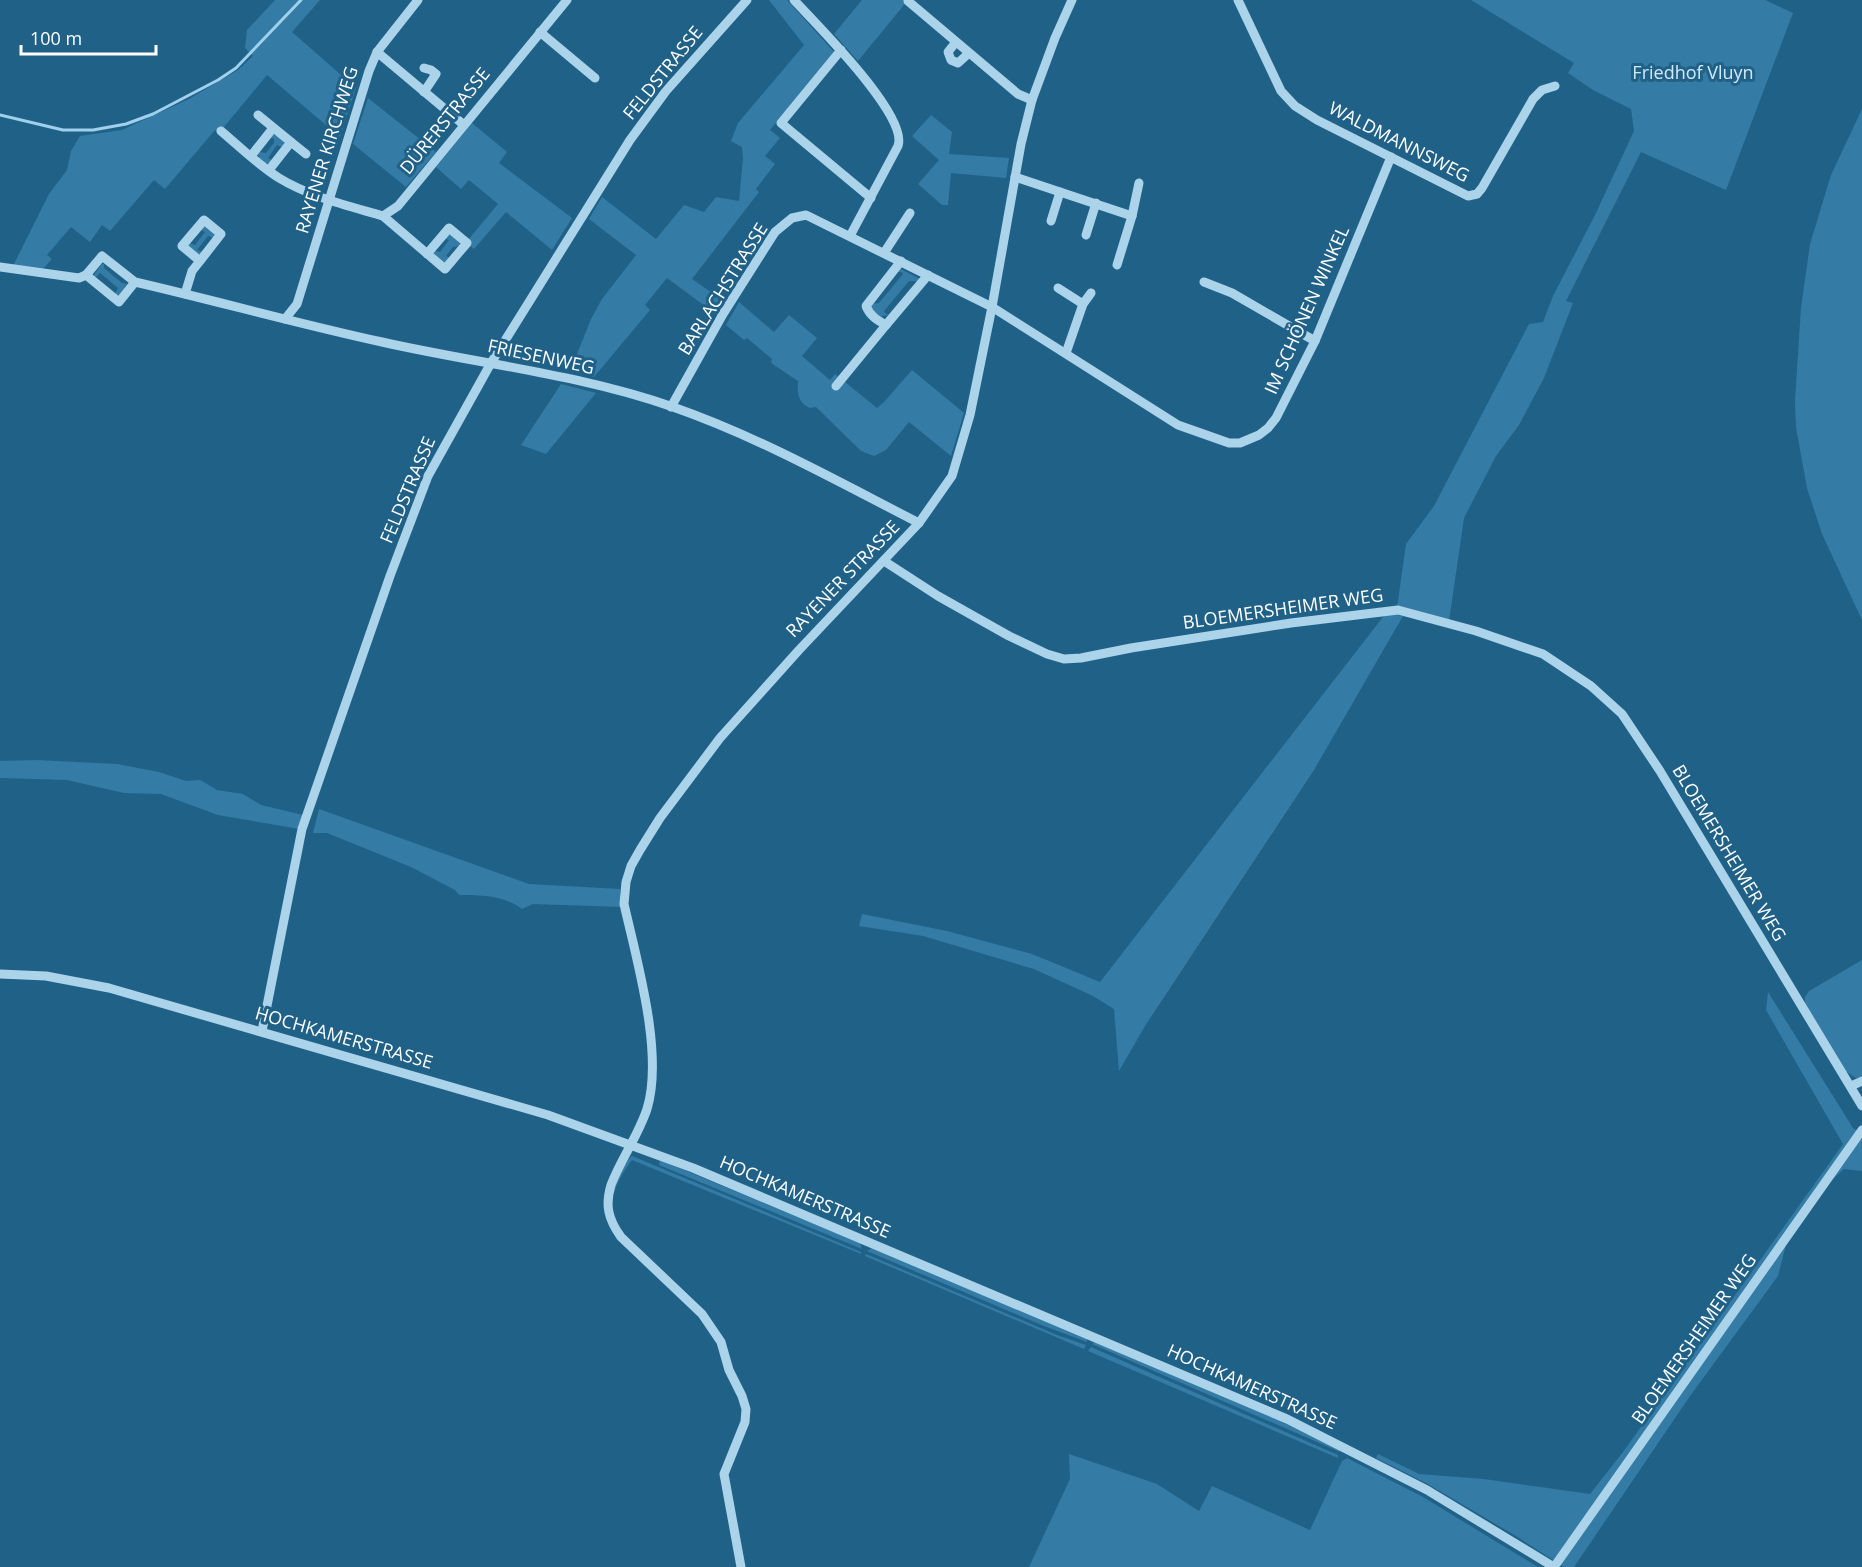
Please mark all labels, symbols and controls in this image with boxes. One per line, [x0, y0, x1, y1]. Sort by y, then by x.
scale bar [21, 18, 156, 56]
street label: FELDSTRASSE [617, 21, 707, 124]
text: 100 m [30, 26, 82, 50]
park label: Friedhof Vluyn [1632, 60, 1754, 84]
street label: DÜRERSTRASSE [394, 62, 495, 179]
street label: RAYENER KIRCHWEG [289, 63, 363, 236]
street label: WALDMANNSWEG [1325, 95, 1474, 187]
street label: BARLACHSTRASSE [672, 218, 772, 359]
street label: IM SCHÖNEN WINKEL [1258, 222, 1354, 398]
street label: FRIESENWEG [486, 333, 597, 379]
street label: FELDSTRASSE [374, 433, 440, 547]
street label: RAYENER STRASSE [780, 515, 904, 642]
street label: BLOEMERSHEIMER WEG [1181, 582, 1385, 634]
street label: BLOEMERSHEIMER WEG [1668, 760, 1792, 945]
street label: HOCHKAMERSTRASSE [253, 1000, 436, 1074]
street label: HOCHKAMERSTRASSE [716, 1149, 895, 1243]
street label: BLOEMERSHEIMER WEG [1625, 1249, 1761, 1428]
street label: HOCHKAMERSTRASSE [1164, 1338, 1341, 1434]

